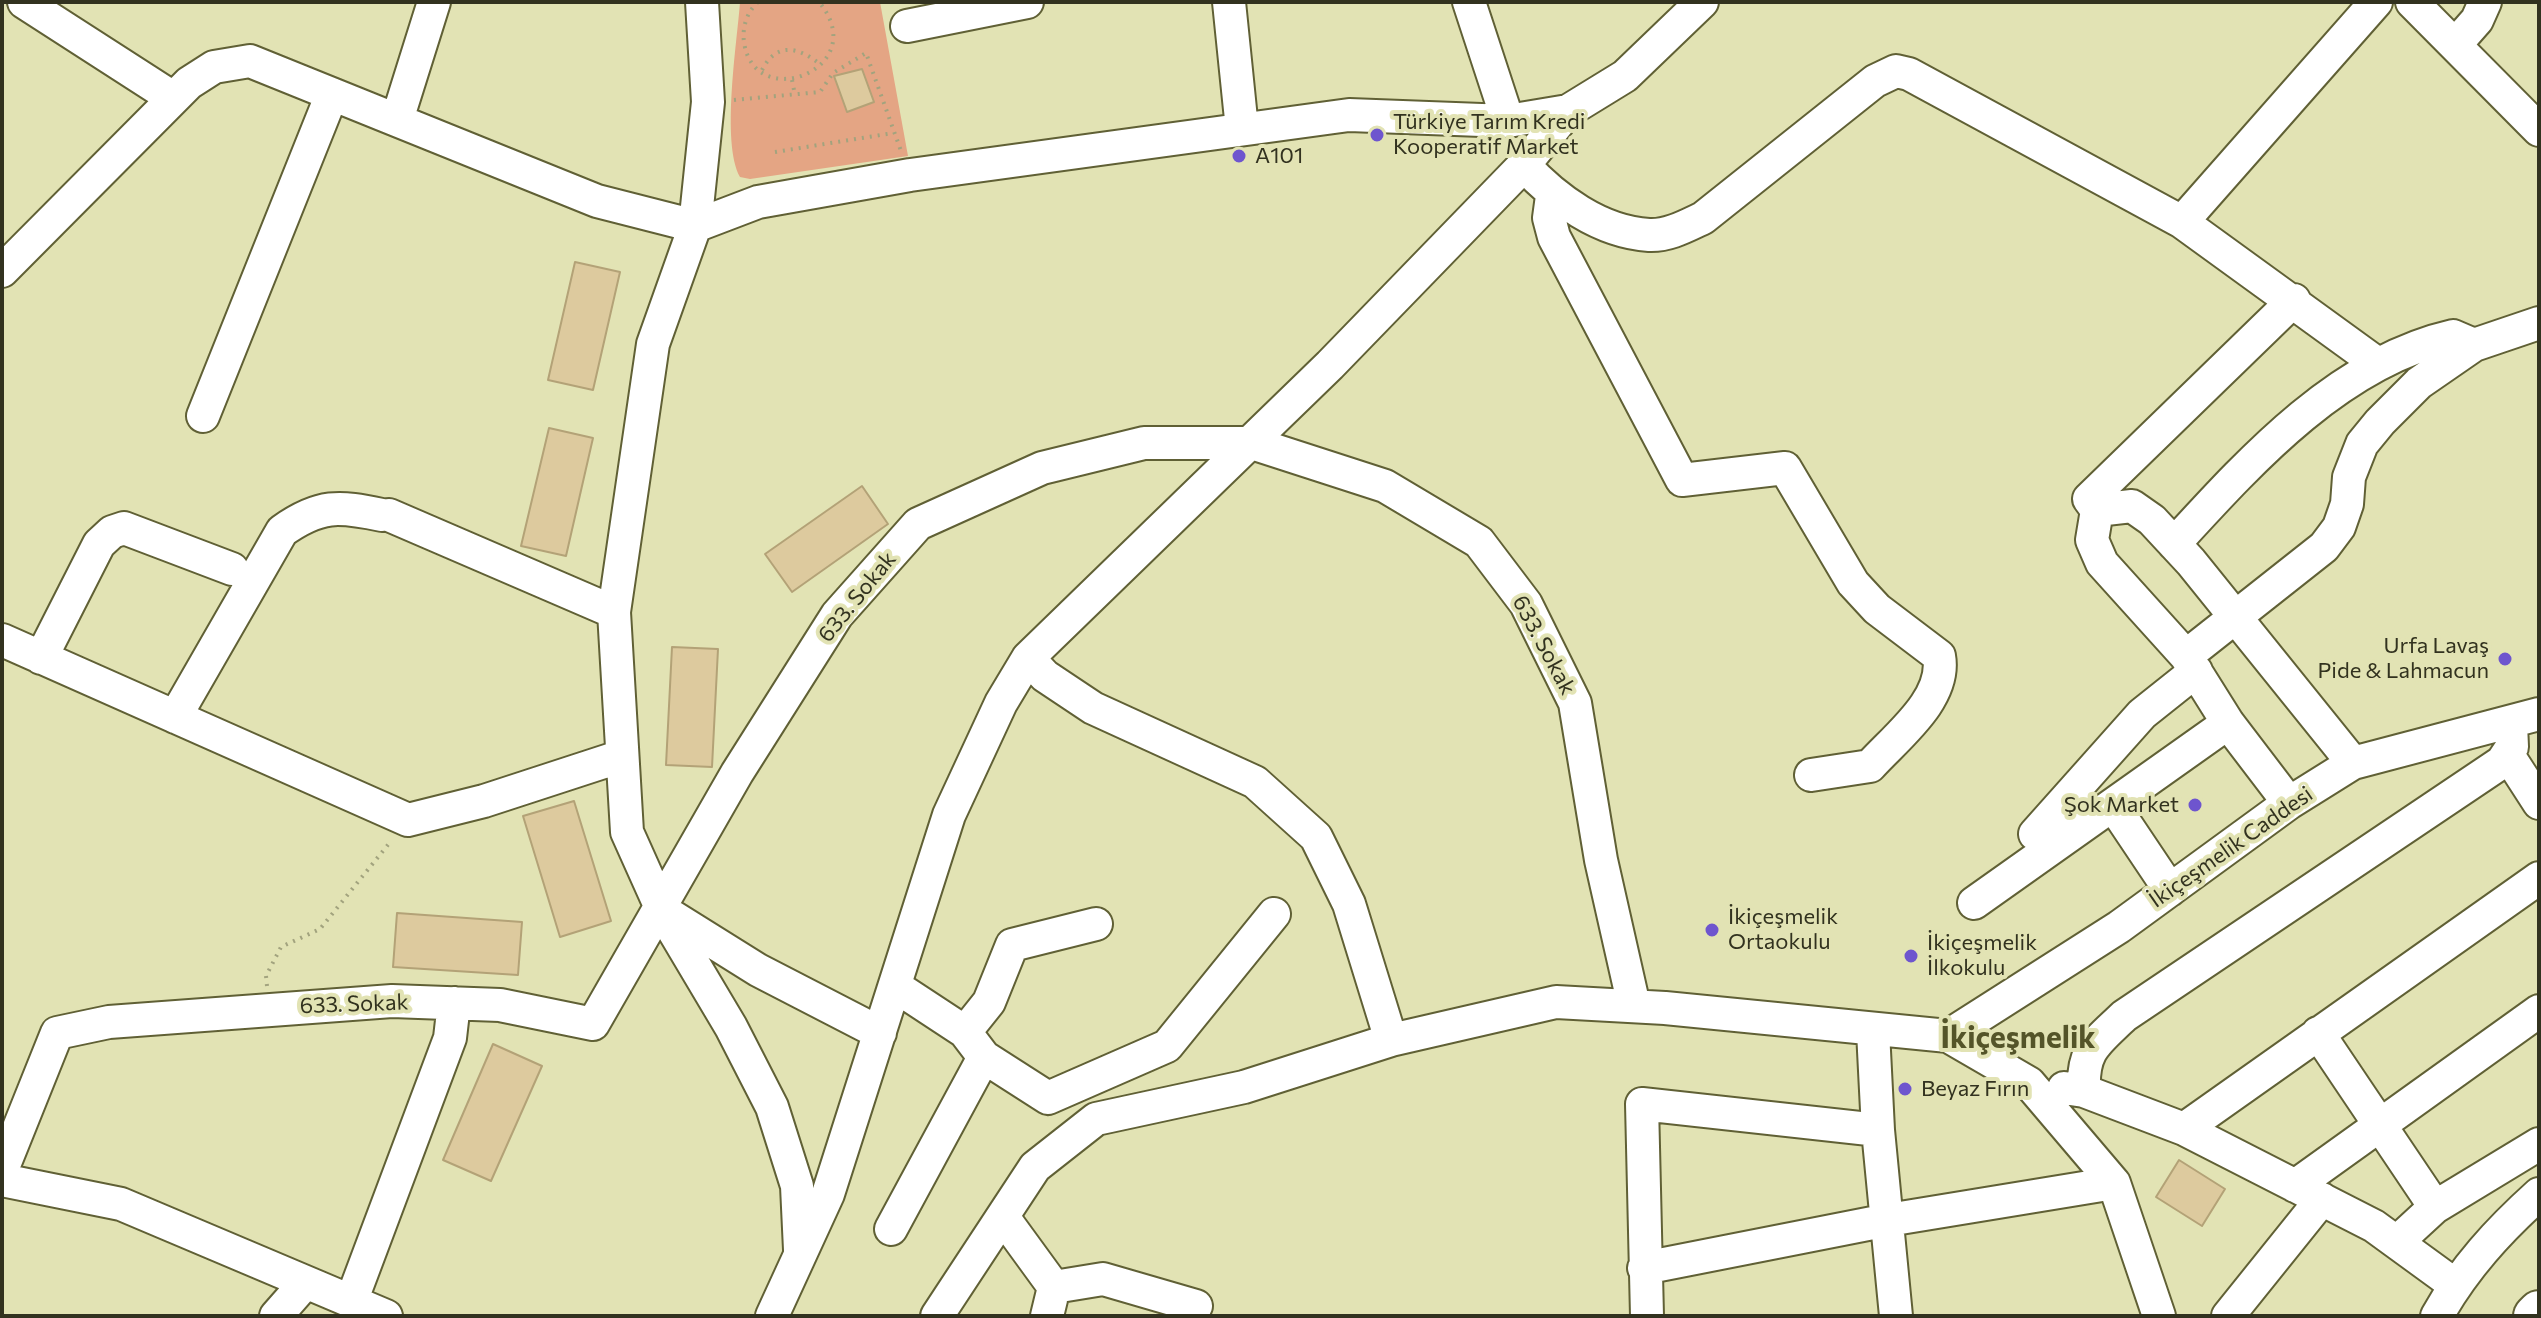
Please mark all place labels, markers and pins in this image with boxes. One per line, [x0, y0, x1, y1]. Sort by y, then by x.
place label: Türkiye Tarım Kredi Kooperatif Market [1393, 109, 1585, 160]
marker: Türkiye Tarım Kredi Kooperatif Market [1368, 126, 1386, 144]
place label: A101 [1255, 143, 1303, 169]
marker: A101 [1230, 147, 1248, 165]
place label: Urfa Lavaş Pide & Lahmacun [2317, 633, 2489, 684]
marker: Urfa Lavaş Pide & Lahmacun [2496, 650, 2514, 668]
place label: Şok Market [2064, 792, 2179, 818]
marker: Şok Market [2186, 796, 2204, 814]
place label: İkiçeşmelik Ortaokulu [1728, 904, 1838, 956]
marker: İkiçeşmelik Ortaokulu [1703, 921, 1721, 939]
place label: İkiçeşmelik İlkokulu [1927, 930, 2037, 982]
marker: İkiçeşmelik İlkokulu [1902, 947, 1920, 965]
place label: Beyaz Fırın [1921, 1076, 2029, 1102]
marker: Beyaz Fırın [1896, 1080, 1914, 1098]

